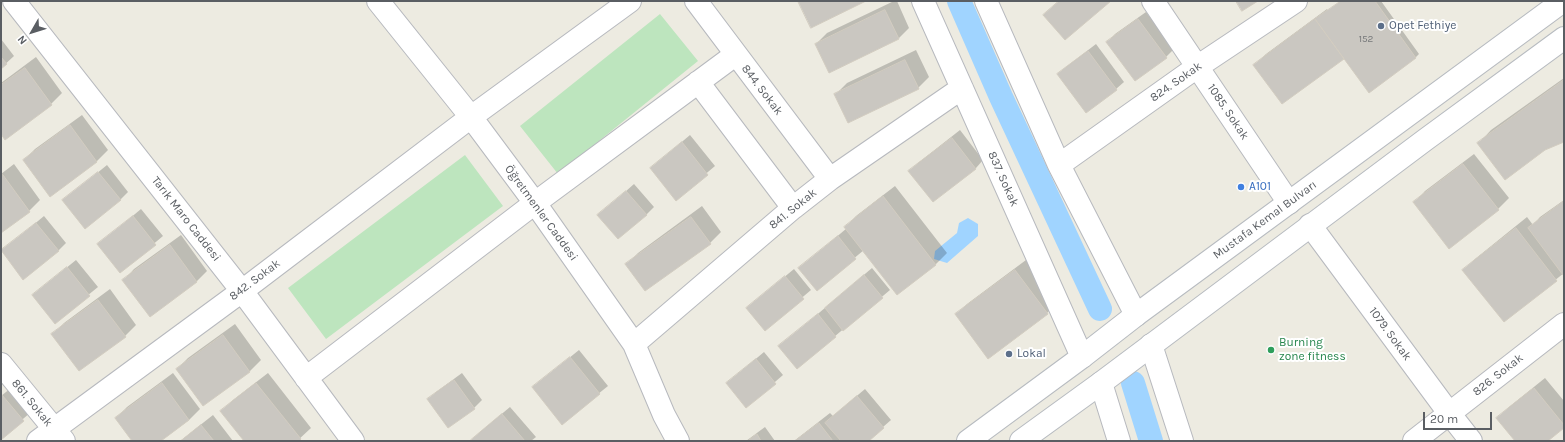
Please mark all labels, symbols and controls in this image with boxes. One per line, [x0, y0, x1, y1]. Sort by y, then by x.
north arrow [12, 12, 52, 52]
place label: Opet Fethiye [1389, 19, 1456, 33]
marker: Opet Fethiye [1376, 21, 1386, 31]
text: N [15, 33, 30, 47]
house number: 152 [1359, 33, 1373, 45]
street label: 824. Sokak [1147, 59, 1205, 105]
street label: 844. Sokak [738, 62, 786, 118]
street label: 1085. Sokak [1204, 81, 1252, 143]
street label: 837. Sokak [984, 149, 1022, 209]
street label: Öğretmenler Caddesi [501, 162, 581, 264]
street label: Tarık Maro Caddesi [148, 174, 224, 264]
street label: Mustafa Kemal Bulvarı [1210, 178, 1320, 262]
place label: A101 [1249, 180, 1271, 194]
marker: A101 [1236, 182, 1246, 192]
street label: 841. Sokak [766, 185, 820, 233]
street label: 842. Sokak [227, 256, 283, 304]
street label: 1079. Sokak [1366, 304, 1414, 364]
place label: Burning zone fitness [1279, 336, 1346, 364]
marker: Burning zone fitness [1266, 345, 1276, 355]
place label: Lokal [1017, 347, 1046, 361]
marker: Lokal [1004, 349, 1014, 359]
street label: 826. Sokak [1470, 351, 1526, 399]
street label: 861. Sokak [8, 376, 56, 430]
scale bar [1425, 404, 1494, 430]
text: 20 m [1430, 412, 1458, 426]

